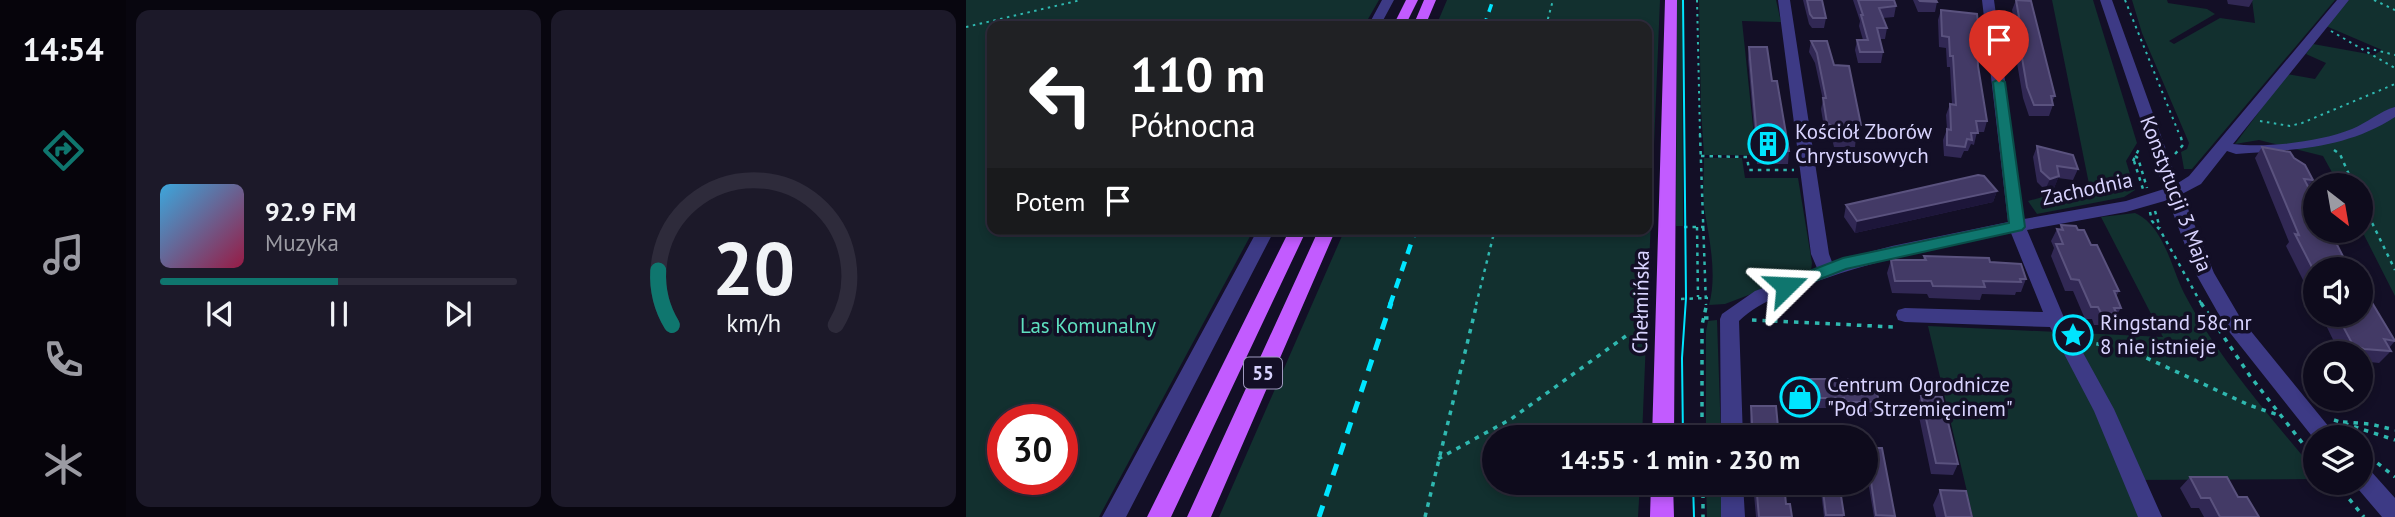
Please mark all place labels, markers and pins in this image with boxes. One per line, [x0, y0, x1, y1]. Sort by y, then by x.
pin [1969, 10, 2029, 82]
place label: Kościół Zborów Chrystusowych [1795, 118, 1933, 169]
building icon: Kościół Zborów Chrystusowych [1747, 123, 1789, 165]
place label: Ringstand 58c nr 8 nie istnieje [2100, 309, 2252, 360]
place icon: Ringstand 58c nr 8 nie istnieje [2052, 314, 2094, 356]
place label: Centrum Ogrodnicze "Pod Strzemięcinem" [1827, 371, 2013, 422]
shop icon: Centrum Ogrodnicze "Pod Strzemięcinem" [1779, 376, 1821, 418]

